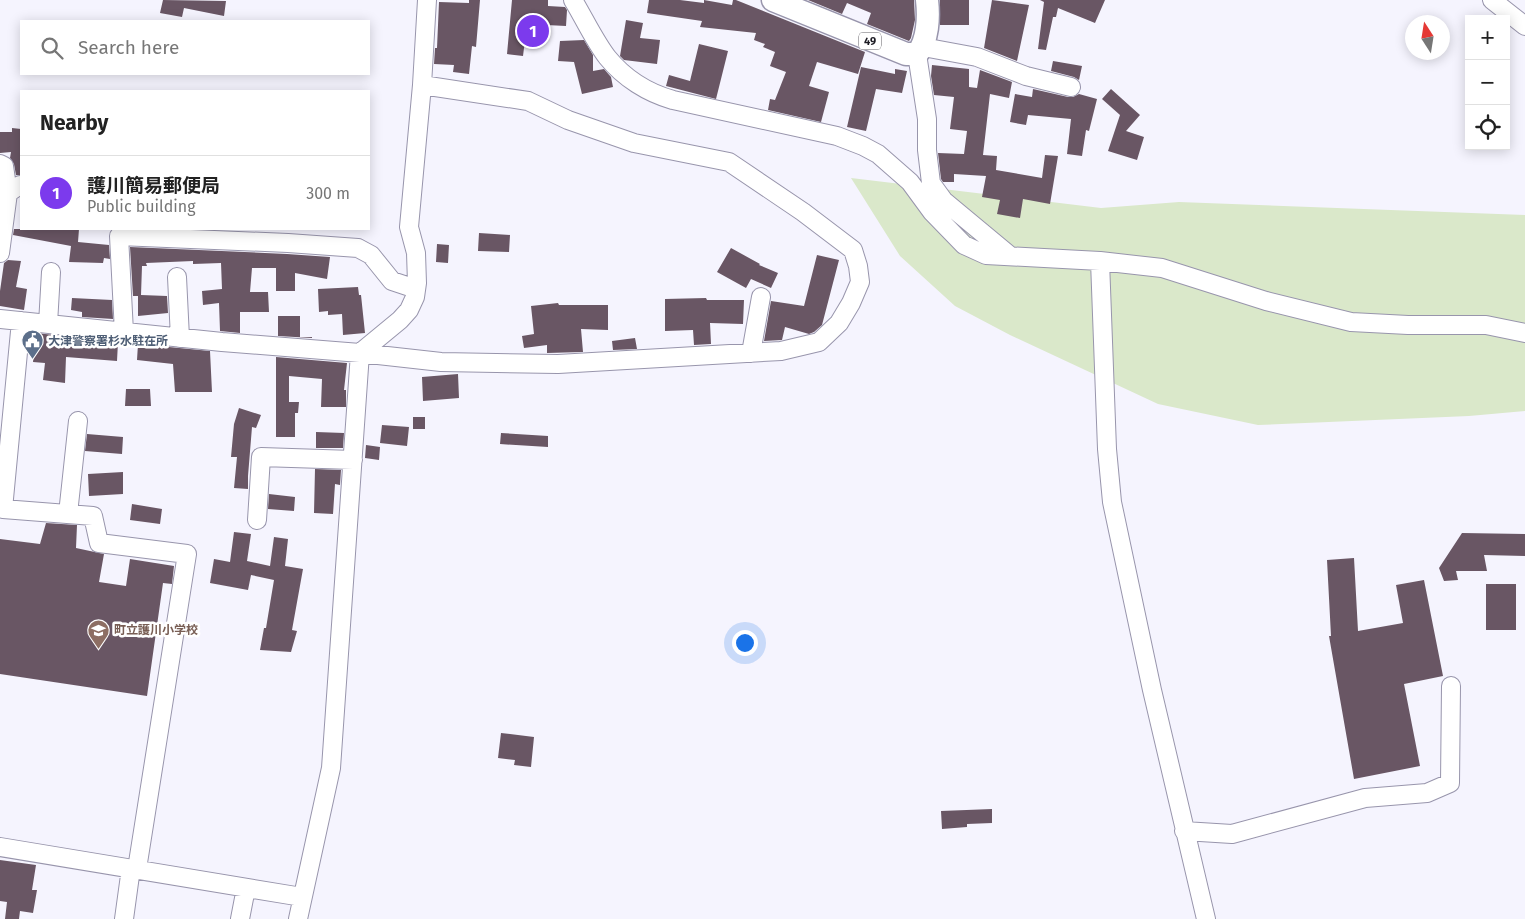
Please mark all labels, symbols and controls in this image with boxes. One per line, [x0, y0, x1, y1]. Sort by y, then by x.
pin: 1 [517, 12, 549, 50]
north arrow [1405, 15, 1450, 60]
map controls [1465, 15, 1510, 150]
button: + [1465, 15, 1510, 60]
search box [20, 20, 370, 75]
road number: 49 [859, 32, 881, 49]
icon: search [38, 34, 66, 62]
text: Search here [78, 36, 179, 59]
button: − [1465, 60, 1510, 105]
button: locate [1465, 105, 1510, 150]
text: Nearby [40, 110, 108, 136]
text: 護川簡易郵便局 [87, 174, 220, 197]
text: 1 [52, 184, 60, 203]
text: 300 m [306, 184, 350, 203]
text: Public building [87, 197, 195, 216]
public building icon: 大津警察署杉水駐在所 [20, 329, 44, 360]
place label: 大津警察署杉水駐在所 [48, 334, 168, 348]
school or university icon: 町立護川小学校 [86, 618, 110, 649]
place label: 町立護川小学校 [114, 623, 198, 637]
your location [732, 630, 758, 656]

